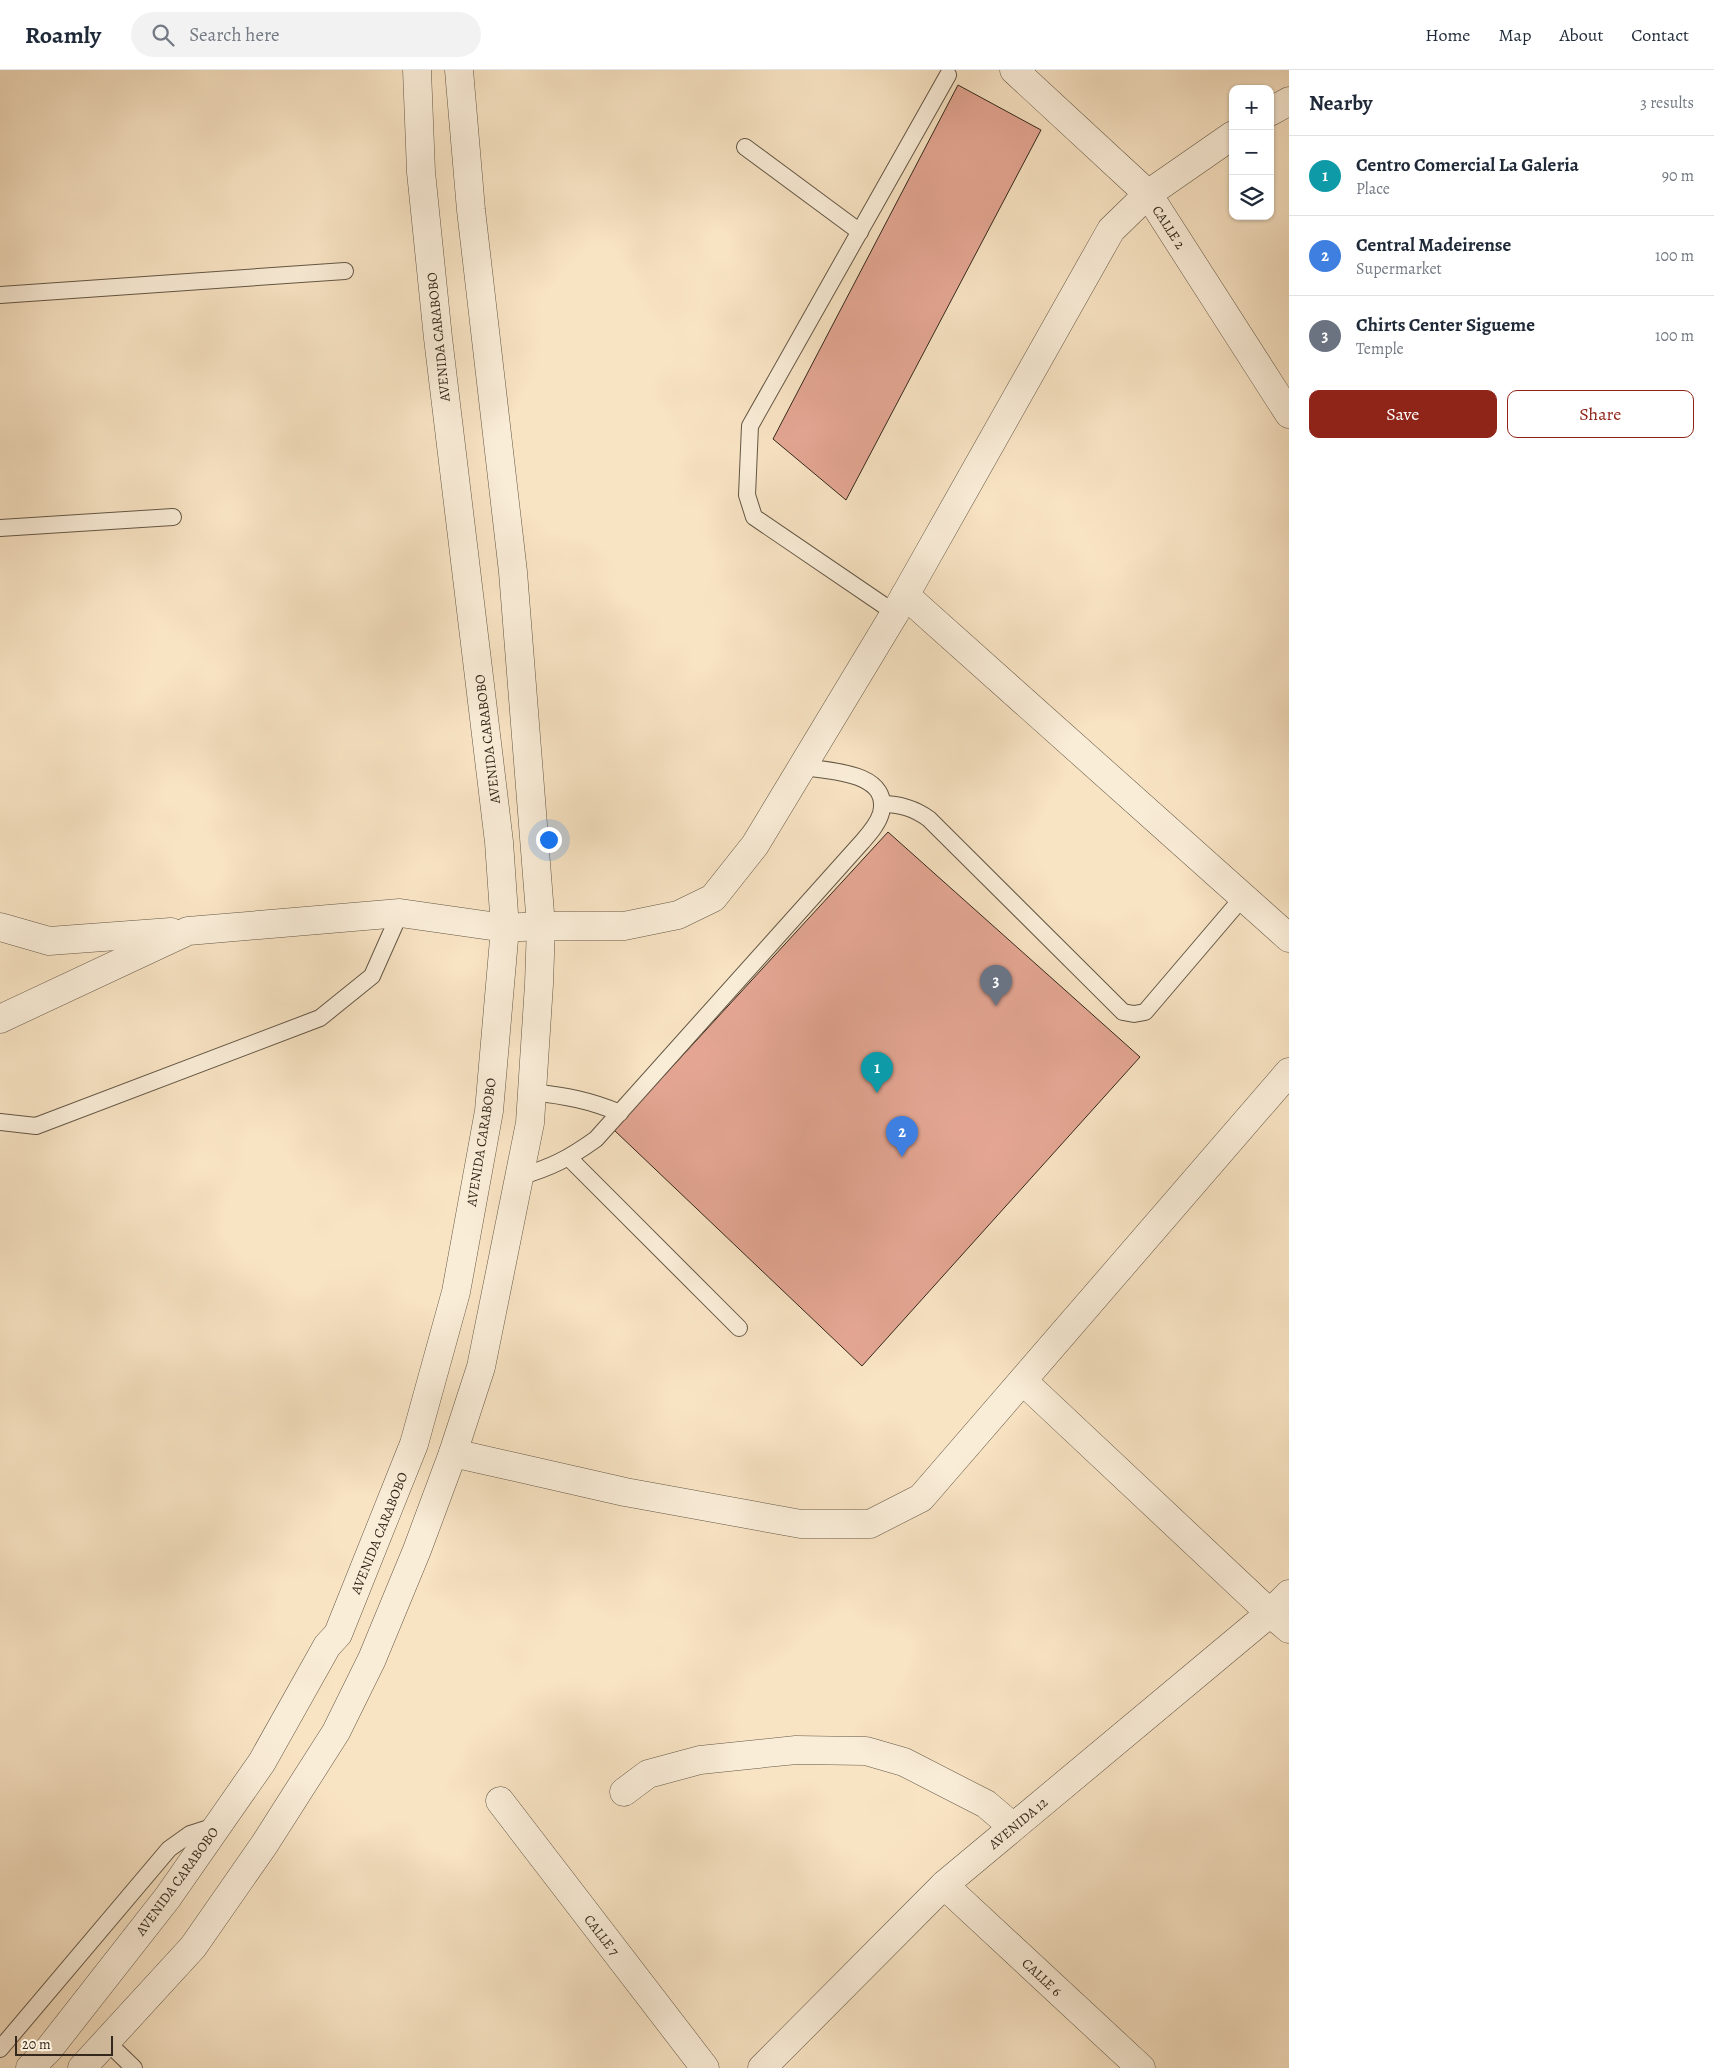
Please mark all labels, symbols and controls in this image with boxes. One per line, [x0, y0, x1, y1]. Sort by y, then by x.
search box [131, 12, 481, 57]
text: Roamly [25, 19, 101, 51]
icon: search [149, 21, 177, 49]
text: Search here [189, 22, 280, 48]
text: Home [1425, 23, 1470, 47]
text: Map [1498, 23, 1531, 47]
text: About [1559, 23, 1603, 47]
text: Contact [1631, 23, 1689, 47]
map controls [1229, 85, 1274, 220]
button: + [1229, 85, 1274, 130]
text: Nearby [1309, 89, 1372, 117]
text: 3 results [1640, 92, 1694, 114]
button: − [1229, 130, 1274, 175]
text: Centro Comercial La Galeria [1356, 152, 1579, 178]
text: 1 [1322, 165, 1328, 187]
text: 90 m [1662, 165, 1694, 187]
button: layers [1229, 175, 1274, 220]
text: Place [1356, 178, 1390, 200]
street label: CALLE 2 [1147, 202, 1190, 253]
text: Central Madeirense [1356, 232, 1511, 258]
text: 2 [1321, 245, 1329, 267]
text: 100 m [1655, 245, 1694, 267]
text: Supermarket [1356, 258, 1442, 280]
street label: AVENIDA CARABOBO [422, 271, 455, 404]
text: Chirts Center Sigueme [1356, 312, 1535, 338]
text: 3 [1322, 325, 1328, 347]
text: 100 m [1655, 325, 1694, 347]
text: Temple [1356, 338, 1404, 360]
button: Save [1309, 390, 1497, 438]
button: Share [1507, 390, 1694, 438]
street label: AVENIDA CARABOBO [470, 673, 505, 806]
your location [536, 827, 562, 853]
pin: 3 [980, 965, 1012, 1006]
pin: 1 [861, 1052, 893, 1093]
street label: AVENIDA CARABOBO [462, 1076, 501, 1209]
pin: 2 [886, 1116, 918, 1157]
street label: AVENIDA CARABOBO [346, 1469, 413, 1598]
street label: AVENIDA 12 [984, 1793, 1052, 1854]
street label: AVENIDA CARABOBO [131, 1823, 223, 1940]
street label: CALLE 7 [579, 1911, 624, 1960]
street label: CALLE 6 [1018, 1954, 1066, 2001]
scale bar [15, 2033, 112, 2056]
text: 20 m [22, 2035, 51, 2054]

